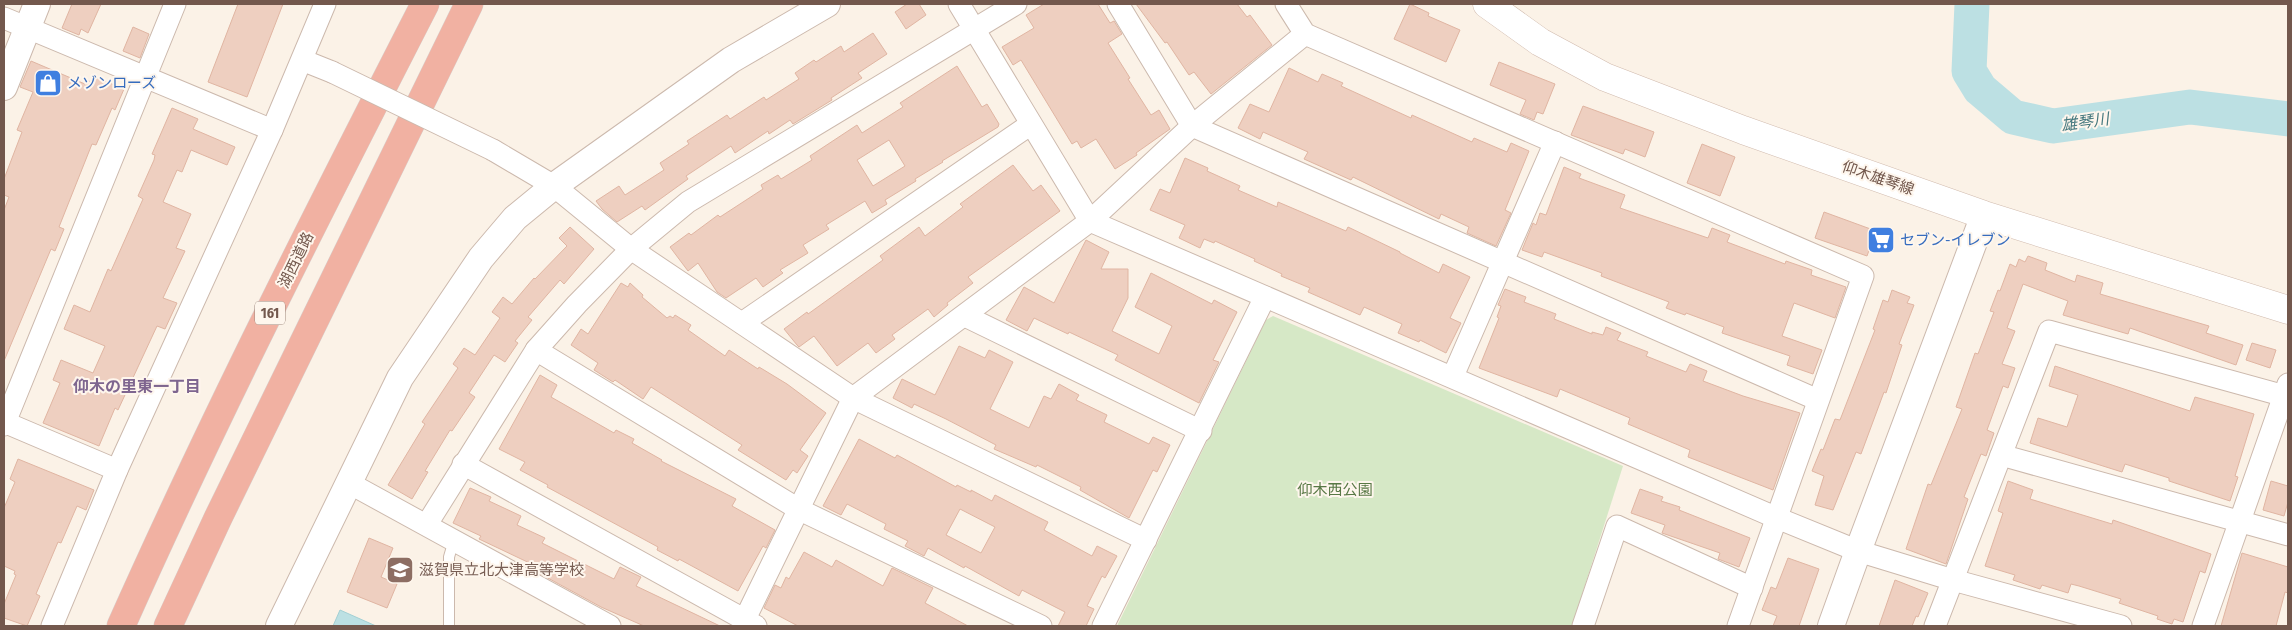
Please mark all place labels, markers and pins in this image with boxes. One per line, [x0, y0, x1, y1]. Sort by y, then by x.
shop icon: メゾンローズ [33, 68, 63, 98]
place label: メゾンローズ [67, 74, 156, 92]
supermarket icon: セブン-イレブン [1866, 225, 1896, 255]
place label: セブン-イレブン [1900, 231, 2011, 249]
school or university icon: 滋賀県立北大津高等学校 [385, 555, 415, 585]
place label: 滋賀県立北大津高等学校 [419, 561, 584, 579]

